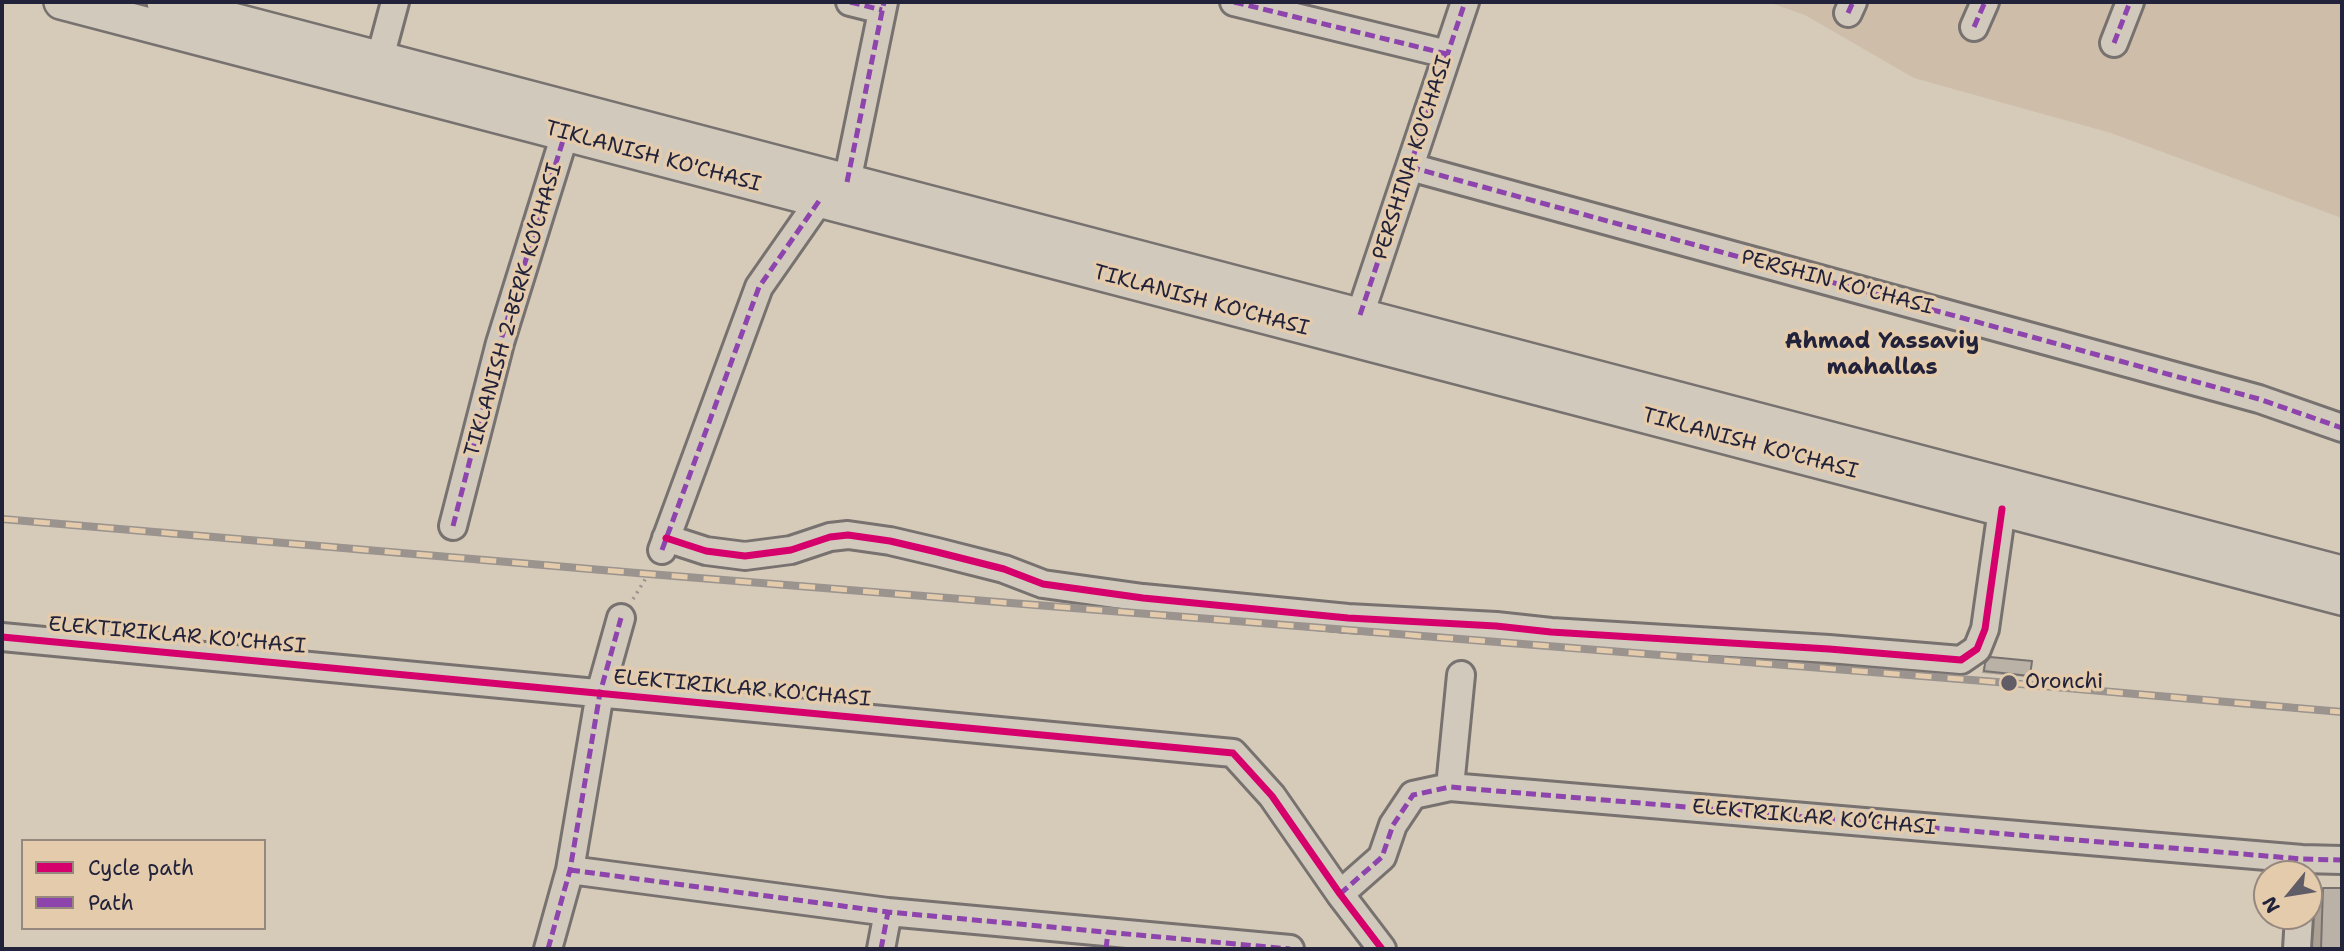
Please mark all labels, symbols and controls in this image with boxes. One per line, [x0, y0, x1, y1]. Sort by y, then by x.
street label: PERSHINA KO'CHASI [1368, 53, 1458, 263]
street label: TIKLANISH KO'CHASI [542, 116, 764, 198]
street label: TIKLANISH 2-BERK KO‘CHASI [460, 160, 568, 460]
street label: PERSHIN KO'CHASI [1738, 245, 1936, 321]
street label: TIKLANISH KO'CHASI [1090, 260, 1312, 342]
district label: Ahmad Yassaviy mahallas [1785, 328, 1979, 382]
street label: TIKLANISH KO'CHASI [1639, 403, 1861, 485]
street label: ELEKTIRIKLAR KO'CHASI [47, 612, 307, 660]
street label: ELEKTIRIKLAR KO'CHASI [612, 665, 872, 713]
place label: Oronchi [2025, 670, 2103, 696]
marker: Oronchi [1999, 673, 2019, 693]
street label: ELEKTRIKLAR KO‘CHASI [1691, 795, 1937, 841]
legend [21, 839, 266, 930]
text: Cycle path [88, 854, 194, 882]
north arrow [2253, 860, 2323, 930]
text: Path [88, 889, 134, 917]
text: N [2257, 892, 2286, 918]

